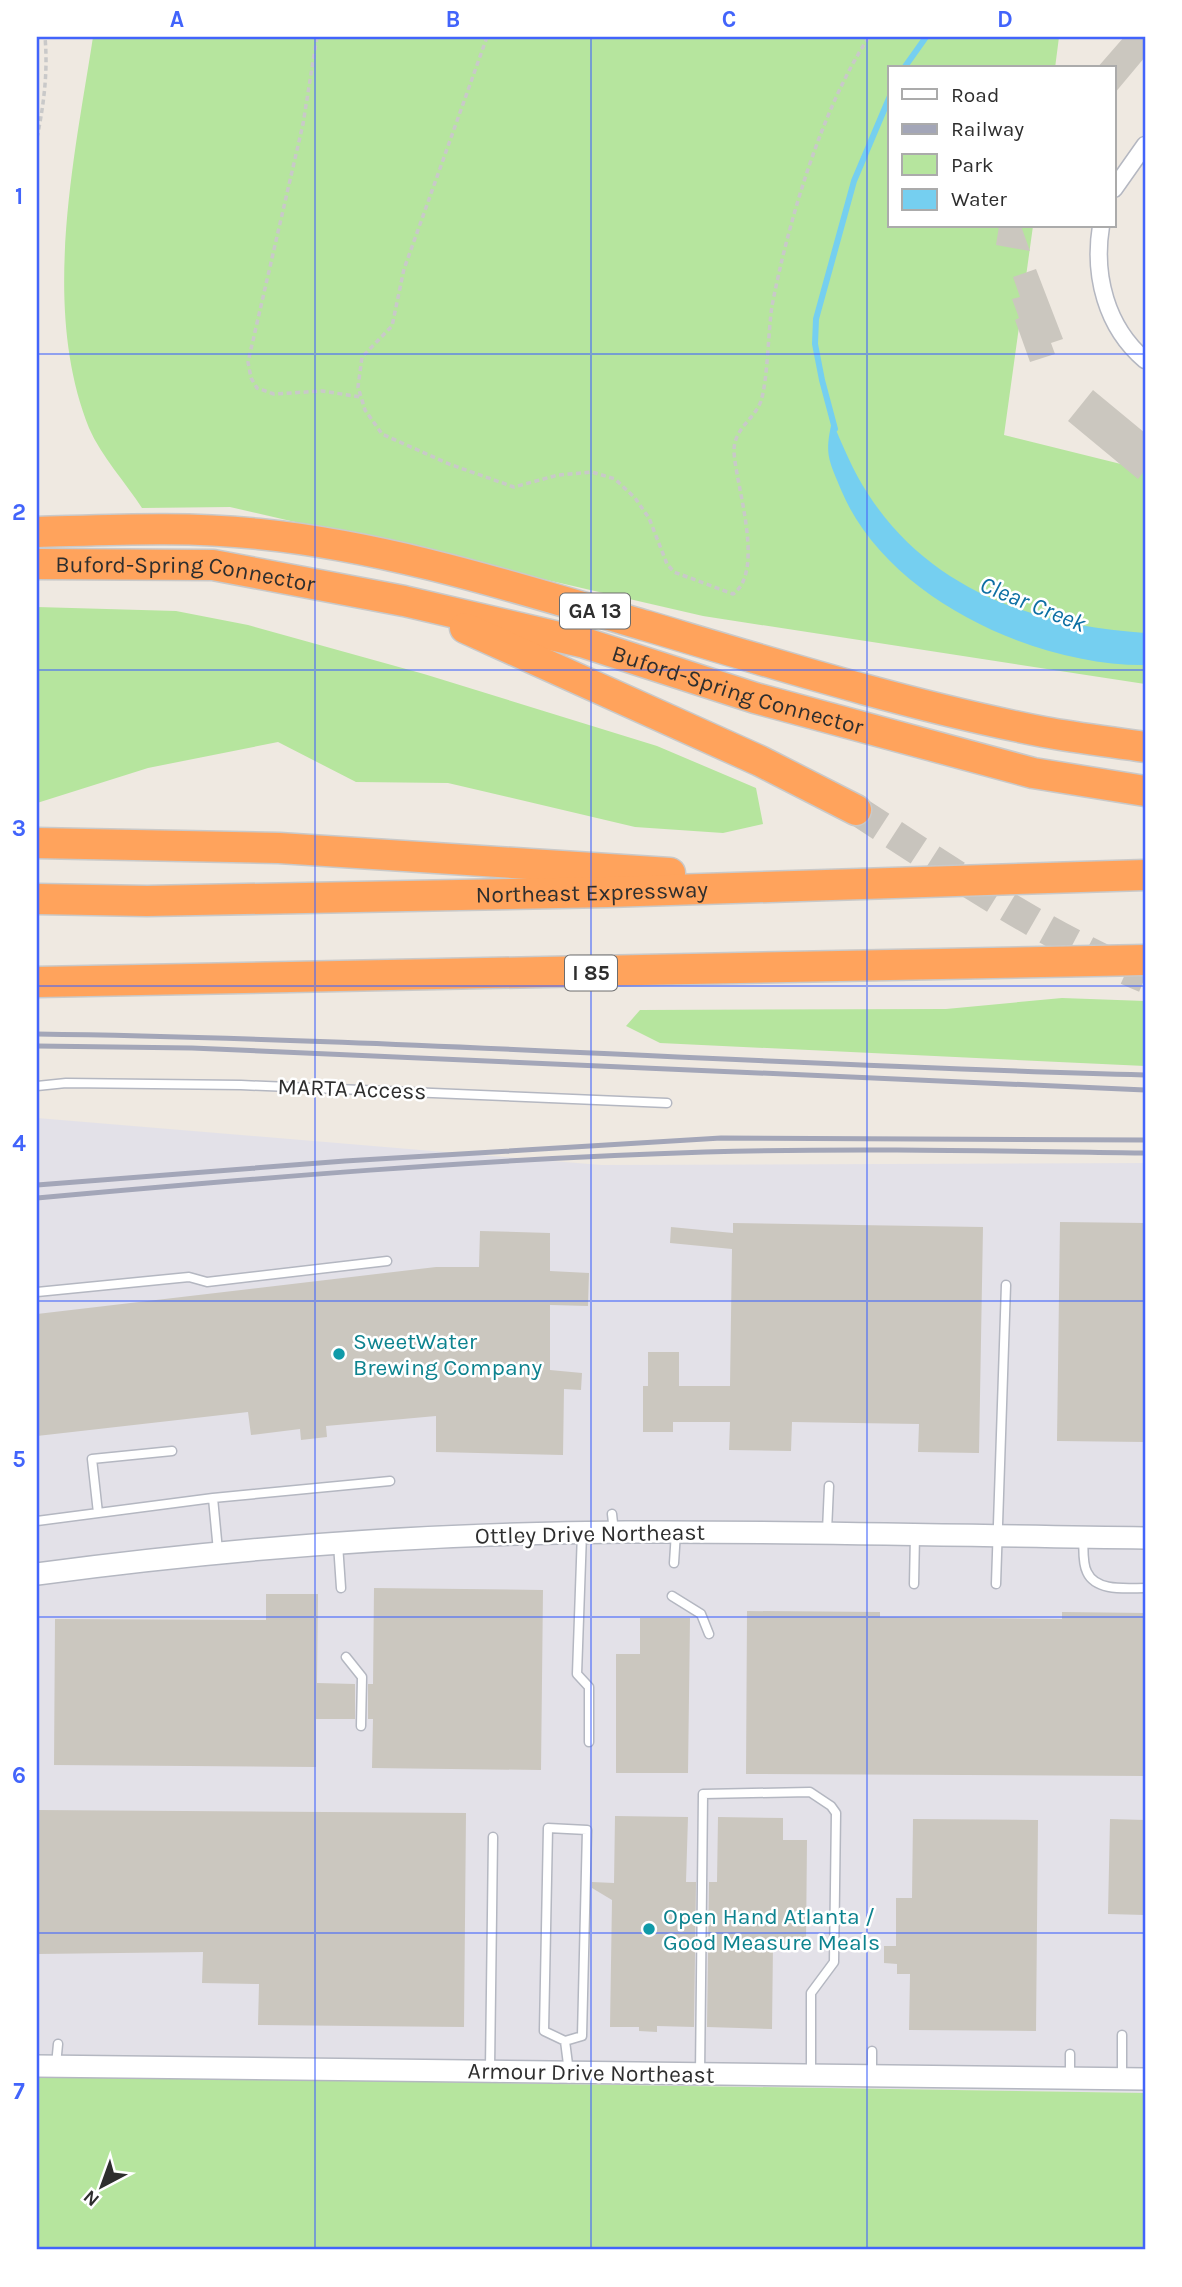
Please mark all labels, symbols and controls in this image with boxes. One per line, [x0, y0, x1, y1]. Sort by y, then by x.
text: A [170, 6, 184, 33]
text: B [446, 6, 460, 33]
text: C [722, 6, 736, 33]
text: D [997, 6, 1013, 33]
legend [888, 66, 1116, 228]
text: Road [951, 83, 999, 107]
text: Railway [951, 117, 1024, 141]
text: Park [951, 153, 994, 177]
text: 1 [15, 183, 23, 210]
text: Water [951, 187, 1007, 211]
text: 2 [12, 499, 26, 526]
street label: Buford-Spring Connector [55, 551, 318, 598]
water label: Clear Creek [976, 570, 1091, 638]
road number: GA 13 [560, 594, 630, 628]
street label: Buford-Spring Connector [609, 639, 867, 740]
text: 3 [12, 815, 26, 842]
street label: Northeast Expressway [475, 875, 709, 908]
road number: I 85 [565, 956, 617, 990]
street label: MARTA Access [277, 1073, 427, 1105]
text: 4 [12, 1130, 26, 1157]
place label: SweetWater Brewing Company [353, 1328, 542, 1381]
marker: SweetWater Brewing Company [331, 1346, 347, 1362]
text: 5 [12, 1446, 26, 1473]
street label: Ottley Drive Northeast [475, 1518, 706, 1550]
text: 6 [12, 1762, 26, 1789]
place label: Open Hand Atlanta / Good Measure Meals [663, 1903, 880, 1956]
marker: Open Hand Atlanta / Good Measure Meals [641, 1921, 657, 1937]
street label: Armour Drive Northeast [467, 2057, 715, 2089]
text: 7 [13, 2078, 25, 2105]
north arrow [66, 2150, 136, 2220]
text: N [79, 2185, 104, 2211]

